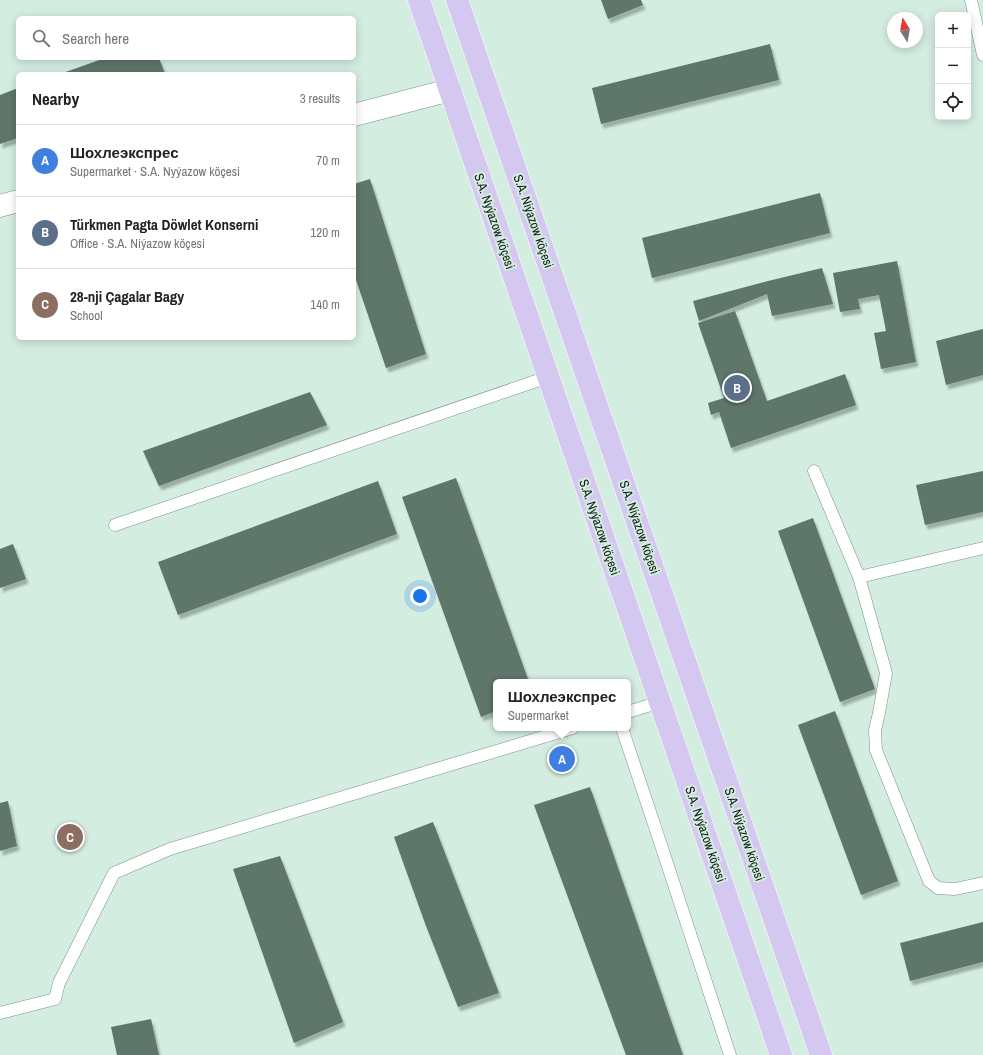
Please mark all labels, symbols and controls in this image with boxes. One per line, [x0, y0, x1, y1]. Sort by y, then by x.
north arrow [887, 12, 923, 48]
map controls [935, 12, 971, 120]
button: + [935, 12, 971, 48]
search box [16, 16, 356, 60]
icon: search [30, 27, 52, 49]
text: Search here [62, 28, 129, 49]
button: − [935, 48, 971, 84]
button: locate [935, 84, 971, 120]
text: Nearby [32, 87, 79, 110]
text: 3 results [300, 90, 340, 107]
text: Шохлеэкспрес [70, 142, 179, 163]
text: A [41, 152, 49, 169]
text: 70 m [316, 152, 340, 169]
text: Supermarket · S.A. Nyýazow köçesi [70, 163, 240, 180]
street label: S.A. Nyýazow köçesi [470, 171, 519, 271]
street label: S.A. Niýazow köçesi [510, 172, 557, 270]
text: Türkmen Pagta Döwlet Konserni [70, 214, 258, 235]
text: B [41, 224, 49, 241]
text: 120 m [310, 224, 340, 241]
text: Office · S.A. Niýazow köçesi [70, 235, 205, 252]
text: 28-nji Çagalar Bagy [70, 286, 184, 307]
text: C [41, 296, 49, 313]
text: 140 m [310, 296, 340, 313]
text: School [70, 307, 103, 324]
pin: B [724, 373, 750, 403]
street label: S.A. Nyýazow köçesi [575, 477, 624, 577]
street label: S.A. Niýazow köçesi [616, 478, 663, 576]
your location [410, 586, 430, 606]
popup [493, 679, 631, 731]
text: Шохлеэкспрес [508, 686, 616, 707]
text: Supermarket [508, 707, 569, 724]
pin: A [549, 744, 575, 774]
street label: S.A. Nyýazow köçesi [681, 784, 730, 884]
street label: S.A. Niýazow köçesi [721, 785, 768, 883]
pin: C [57, 822, 83, 852]

